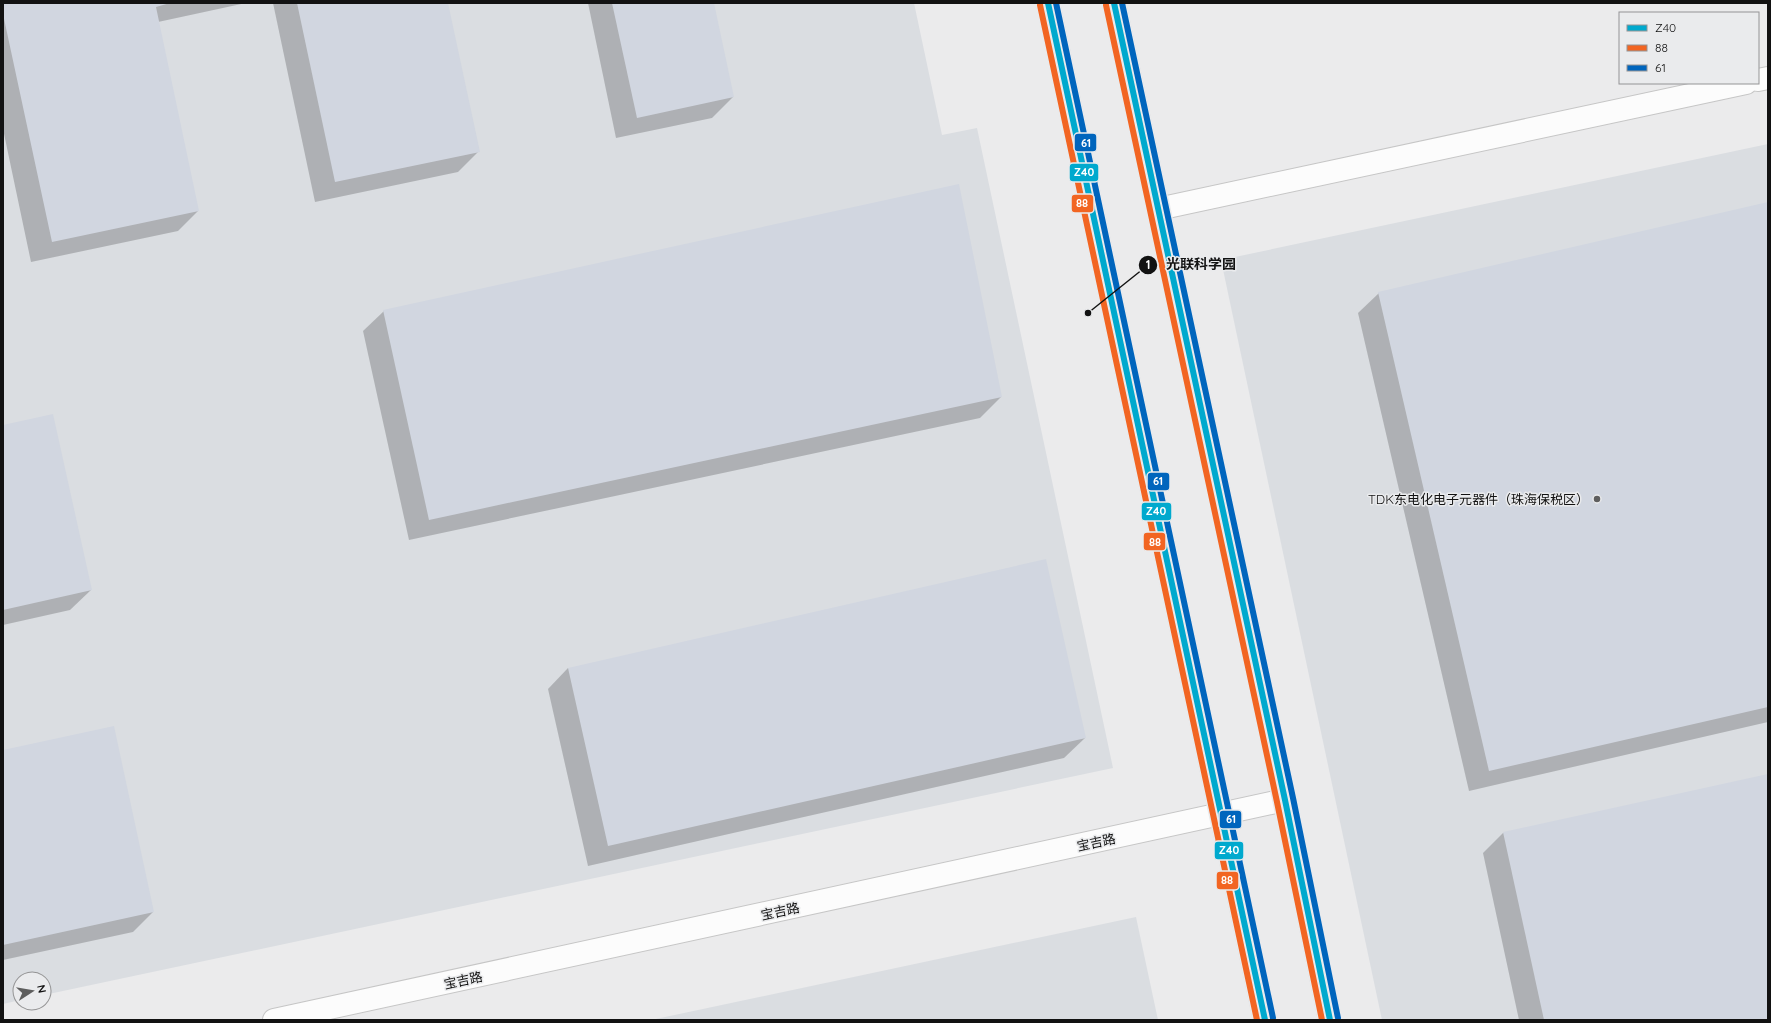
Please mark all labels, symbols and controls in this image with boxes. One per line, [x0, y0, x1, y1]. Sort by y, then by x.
legend [1619, 12, 1759, 84]
text: Z40 [1655, 20, 1676, 35]
text: 88 [1655, 40, 1668, 55]
text: 61 [1655, 60, 1666, 75]
line badge: 61 [1074, 133, 1097, 152]
text: 61 [1081, 136, 1091, 150]
line badge: Z40 [1069, 163, 1099, 182]
text: Z40 [1074, 165, 1094, 179]
line badge: 88 [1071, 194, 1094, 213]
text: 88 [1076, 196, 1088, 210]
callout: 光联科学园 [1138, 252, 1244, 278]
text: 光联科学园 [1166, 255, 1236, 273]
text: 1 [1146, 257, 1150, 272]
line badge: 61 [1147, 472, 1170, 491]
text: 61 [1153, 474, 1163, 488]
place label: TDK东电化电子元器件（珠海保税区） [1368, 491, 1589, 507]
marker: TDK东电化电子元器件（珠海保税区） [1592, 494, 1602, 504]
line badge: Z40 [1141, 502, 1172, 521]
text: Z40 [1146, 504, 1166, 518]
line badge: 88 [1143, 532, 1166, 551]
text: 88 [1149, 535, 1161, 549]
line badge: 61 [1219, 810, 1242, 829]
text: 61 [1226, 812, 1236, 826]
street label: 宝吉路 [1075, 830, 1117, 854]
line badge: Z40 [1214, 841, 1244, 860]
text: Z40 [1219, 843, 1239, 857]
line badge: 88 [1216, 871, 1239, 890]
text: 88 [1221, 873, 1233, 887]
street label: 宝吉路 [759, 899, 801, 923]
street label: 宝吉路 [442, 968, 484, 992]
north arrow [12, 971, 52, 1011]
text: N [34, 984, 49, 994]

